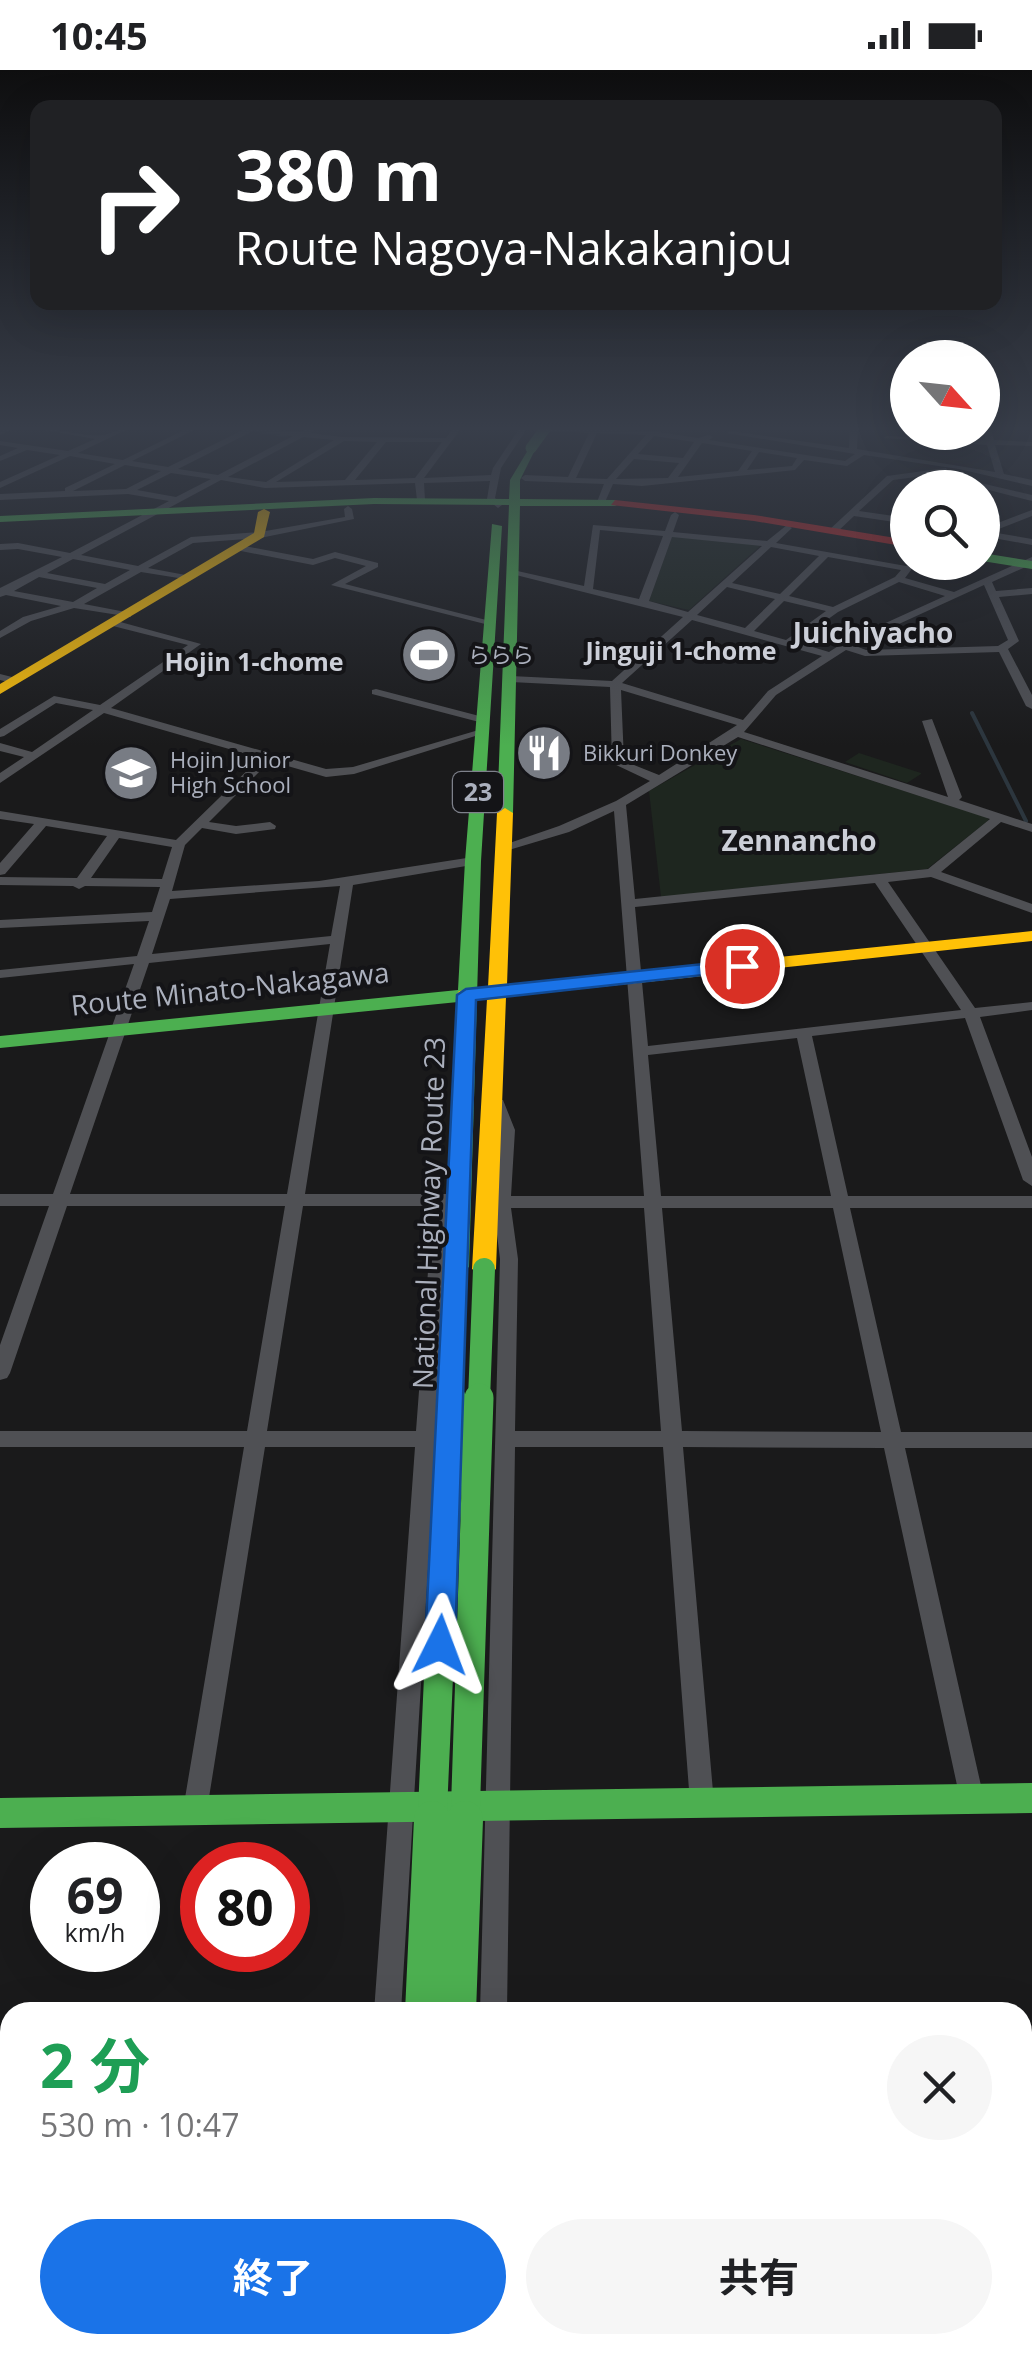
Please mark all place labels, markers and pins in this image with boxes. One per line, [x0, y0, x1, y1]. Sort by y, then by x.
sports icon: ららら [399, 625, 459, 685]
place label: ららら [468, 639, 534, 669]
restaurant icon: Bikkuri Donkey [514, 723, 574, 783]
place label: Bikkuri Donkey [583, 737, 738, 767]
school or university icon: Hojin Junior High School [101, 743, 161, 803]
place label: Hojin Junior High School [170, 744, 291, 799]
pin [700, 924, 785, 1009]

